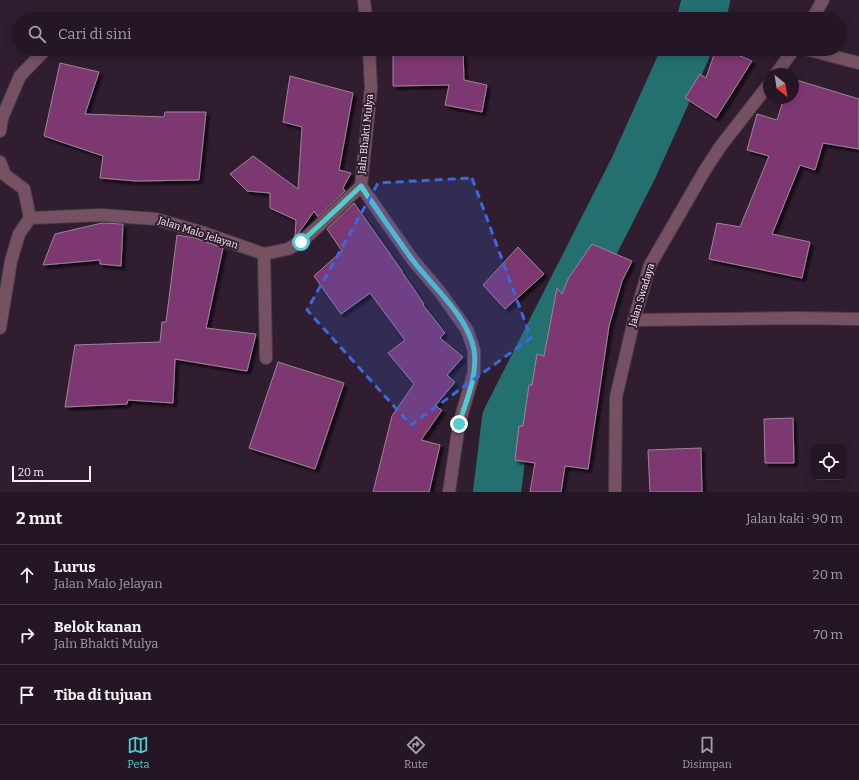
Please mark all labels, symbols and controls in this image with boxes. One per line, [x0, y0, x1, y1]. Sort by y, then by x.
search box [12, 12, 847, 56]
icon: search [26, 23, 48, 45]
text: Cari di sini [58, 25, 131, 43]
north arrow [763, 68, 799, 104]
street label: Jaln Bhakti Mulya [356, 93, 376, 176]
street label: Jalan Malo Jelayan [156, 214, 240, 252]
route start [292, 233, 310, 251]
street label: Jalan Swadaya [626, 261, 657, 329]
route end [450, 415, 468, 433]
map controls [811, 444, 847, 480]
button: locate [811, 444, 847, 480]
scale bar [12, 464, 91, 483]
text: 20 m [18, 466, 44, 479]
text: 2 mnt [16, 508, 63, 529]
text: Jalan kaki · 90 m [746, 511, 843, 526]
text: Lurus [54, 558, 96, 576]
icon: ahead [16, 564, 38, 586]
text: 20 m [813, 567, 843, 582]
text: Jalan Malo Jelayan [54, 576, 162, 591]
text: Belok kanan [54, 618, 142, 636]
icon: right [16, 624, 38, 646]
text: 70 m [813, 627, 843, 642]
text: Jaln Bhakti Mulya [54, 636, 158, 651]
icon: arrive [16, 684, 38, 706]
text: Tiba di tujuan [54, 686, 152, 704]
tab: Peta [127, 734, 150, 771]
tab: Rute [404, 734, 428, 771]
tab: Disimpan [682, 734, 732, 771]

